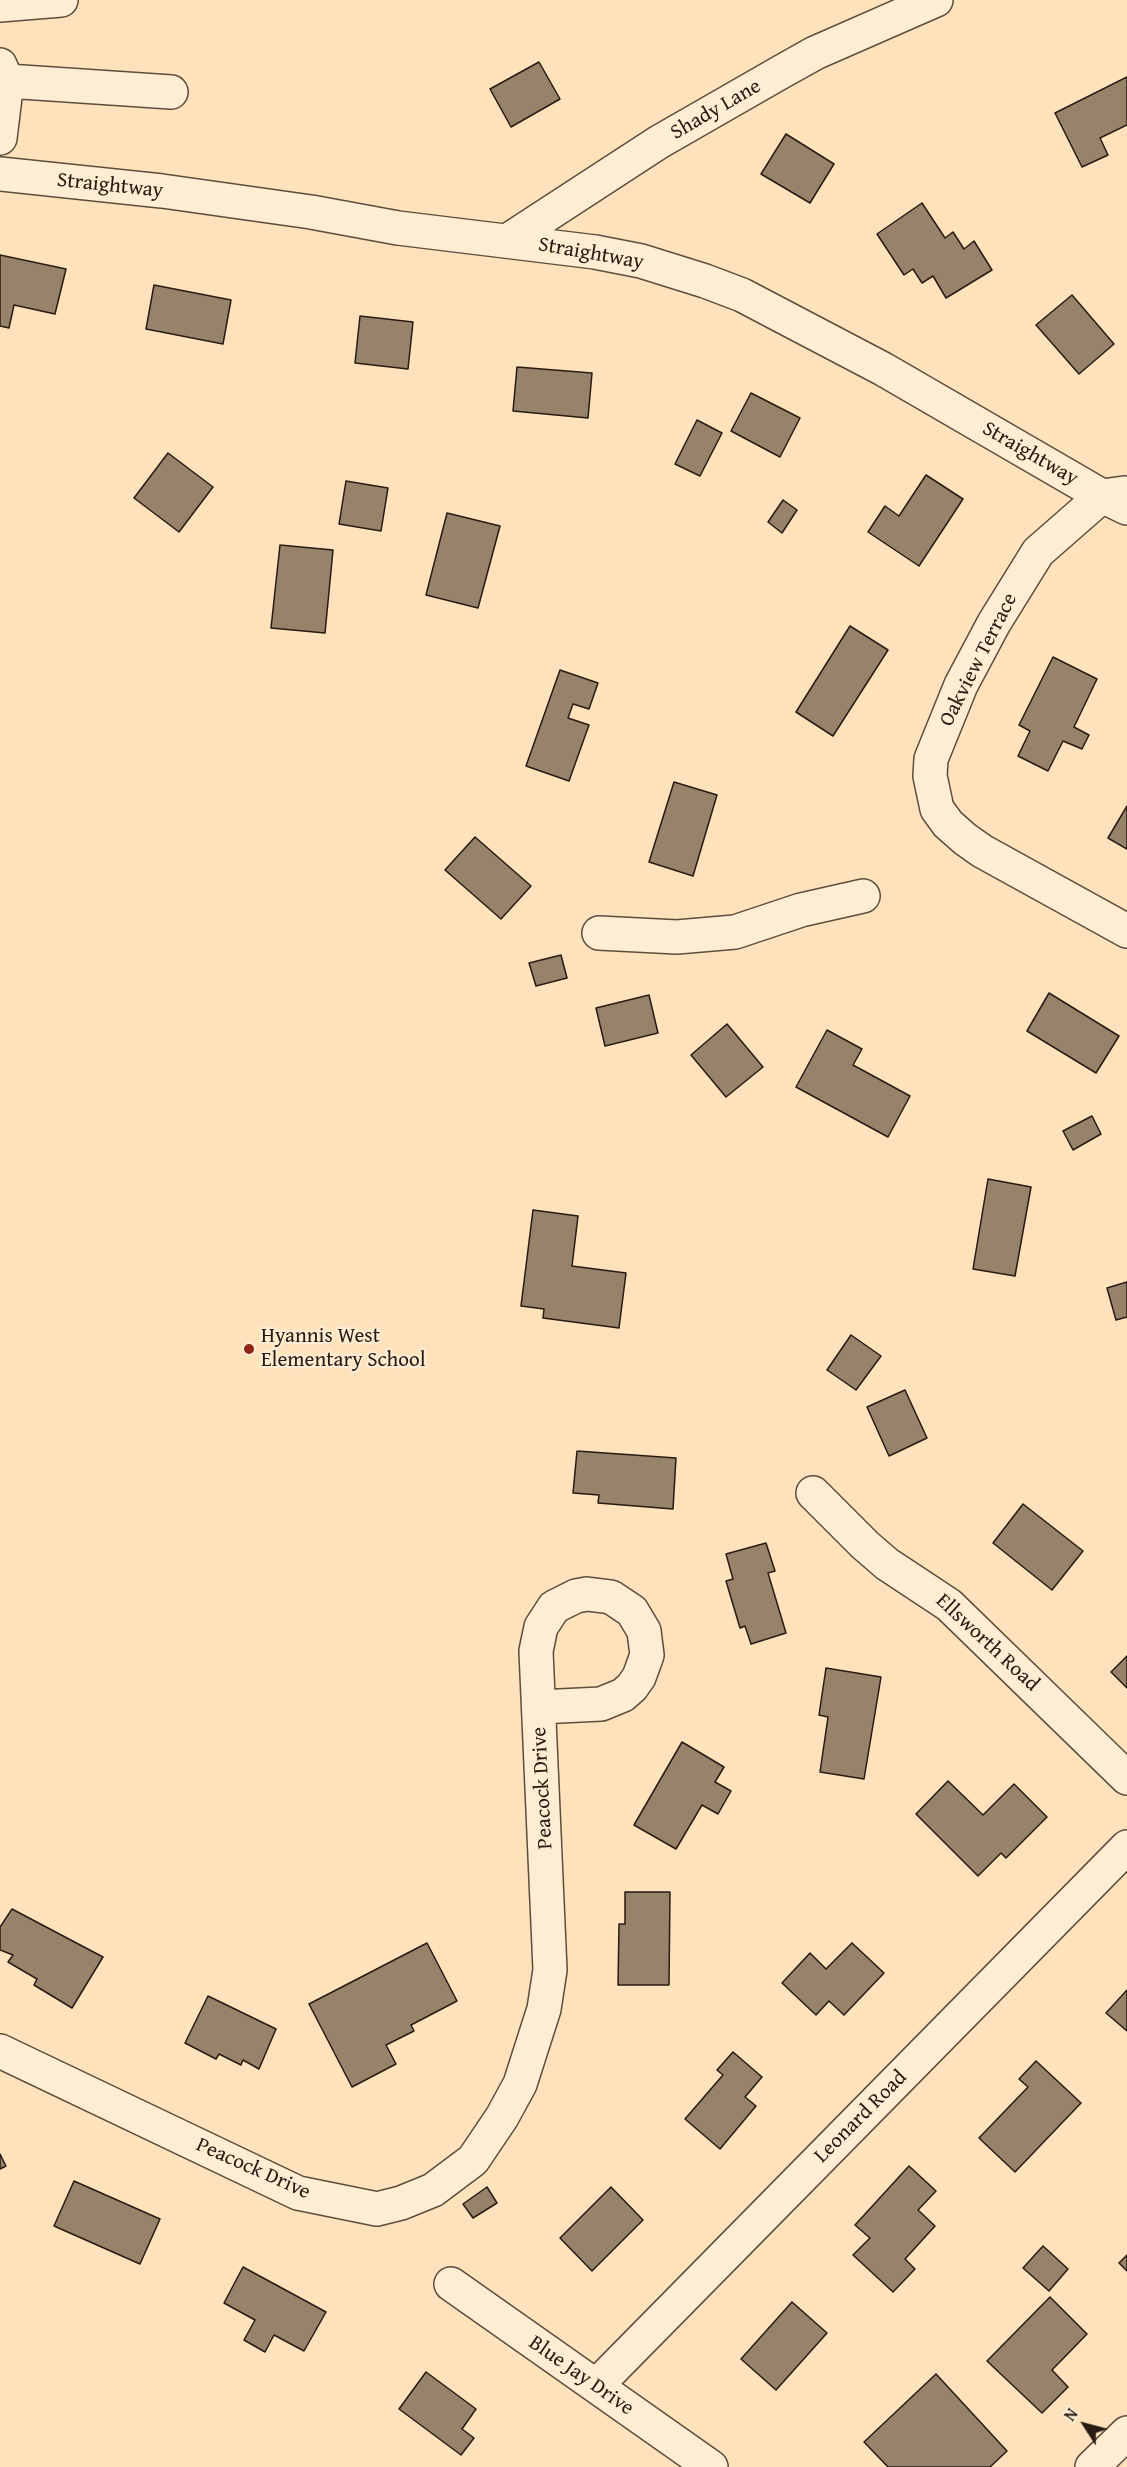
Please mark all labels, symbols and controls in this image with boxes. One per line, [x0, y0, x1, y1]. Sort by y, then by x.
street label: Shady Lane [666, 74, 766, 146]
street label: Straightway [56, 168, 164, 204]
street label: Straightway [536, 232, 646, 276]
street label: Straightway [978, 416, 1082, 492]
street label: Oakview Terrace [935, 589, 1023, 731]
place label: Hyannis West Elementary School [261, 1324, 426, 1374]
marker: Hyannis West Elementary School [242, 1342, 256, 1356]
street label: Ellsworth Road [930, 1589, 1044, 1697]
street label: Peacock Drive [527, 1726, 559, 1850]
street label: Leonard Road [809, 2065, 913, 2169]
street label: Peacock Drive [192, 2133, 314, 2205]
street label: Blue Jay Drive [524, 2331, 638, 2421]
north arrow [1055, 2395, 1115, 2455]
text: N [1058, 2403, 1083, 2426]

